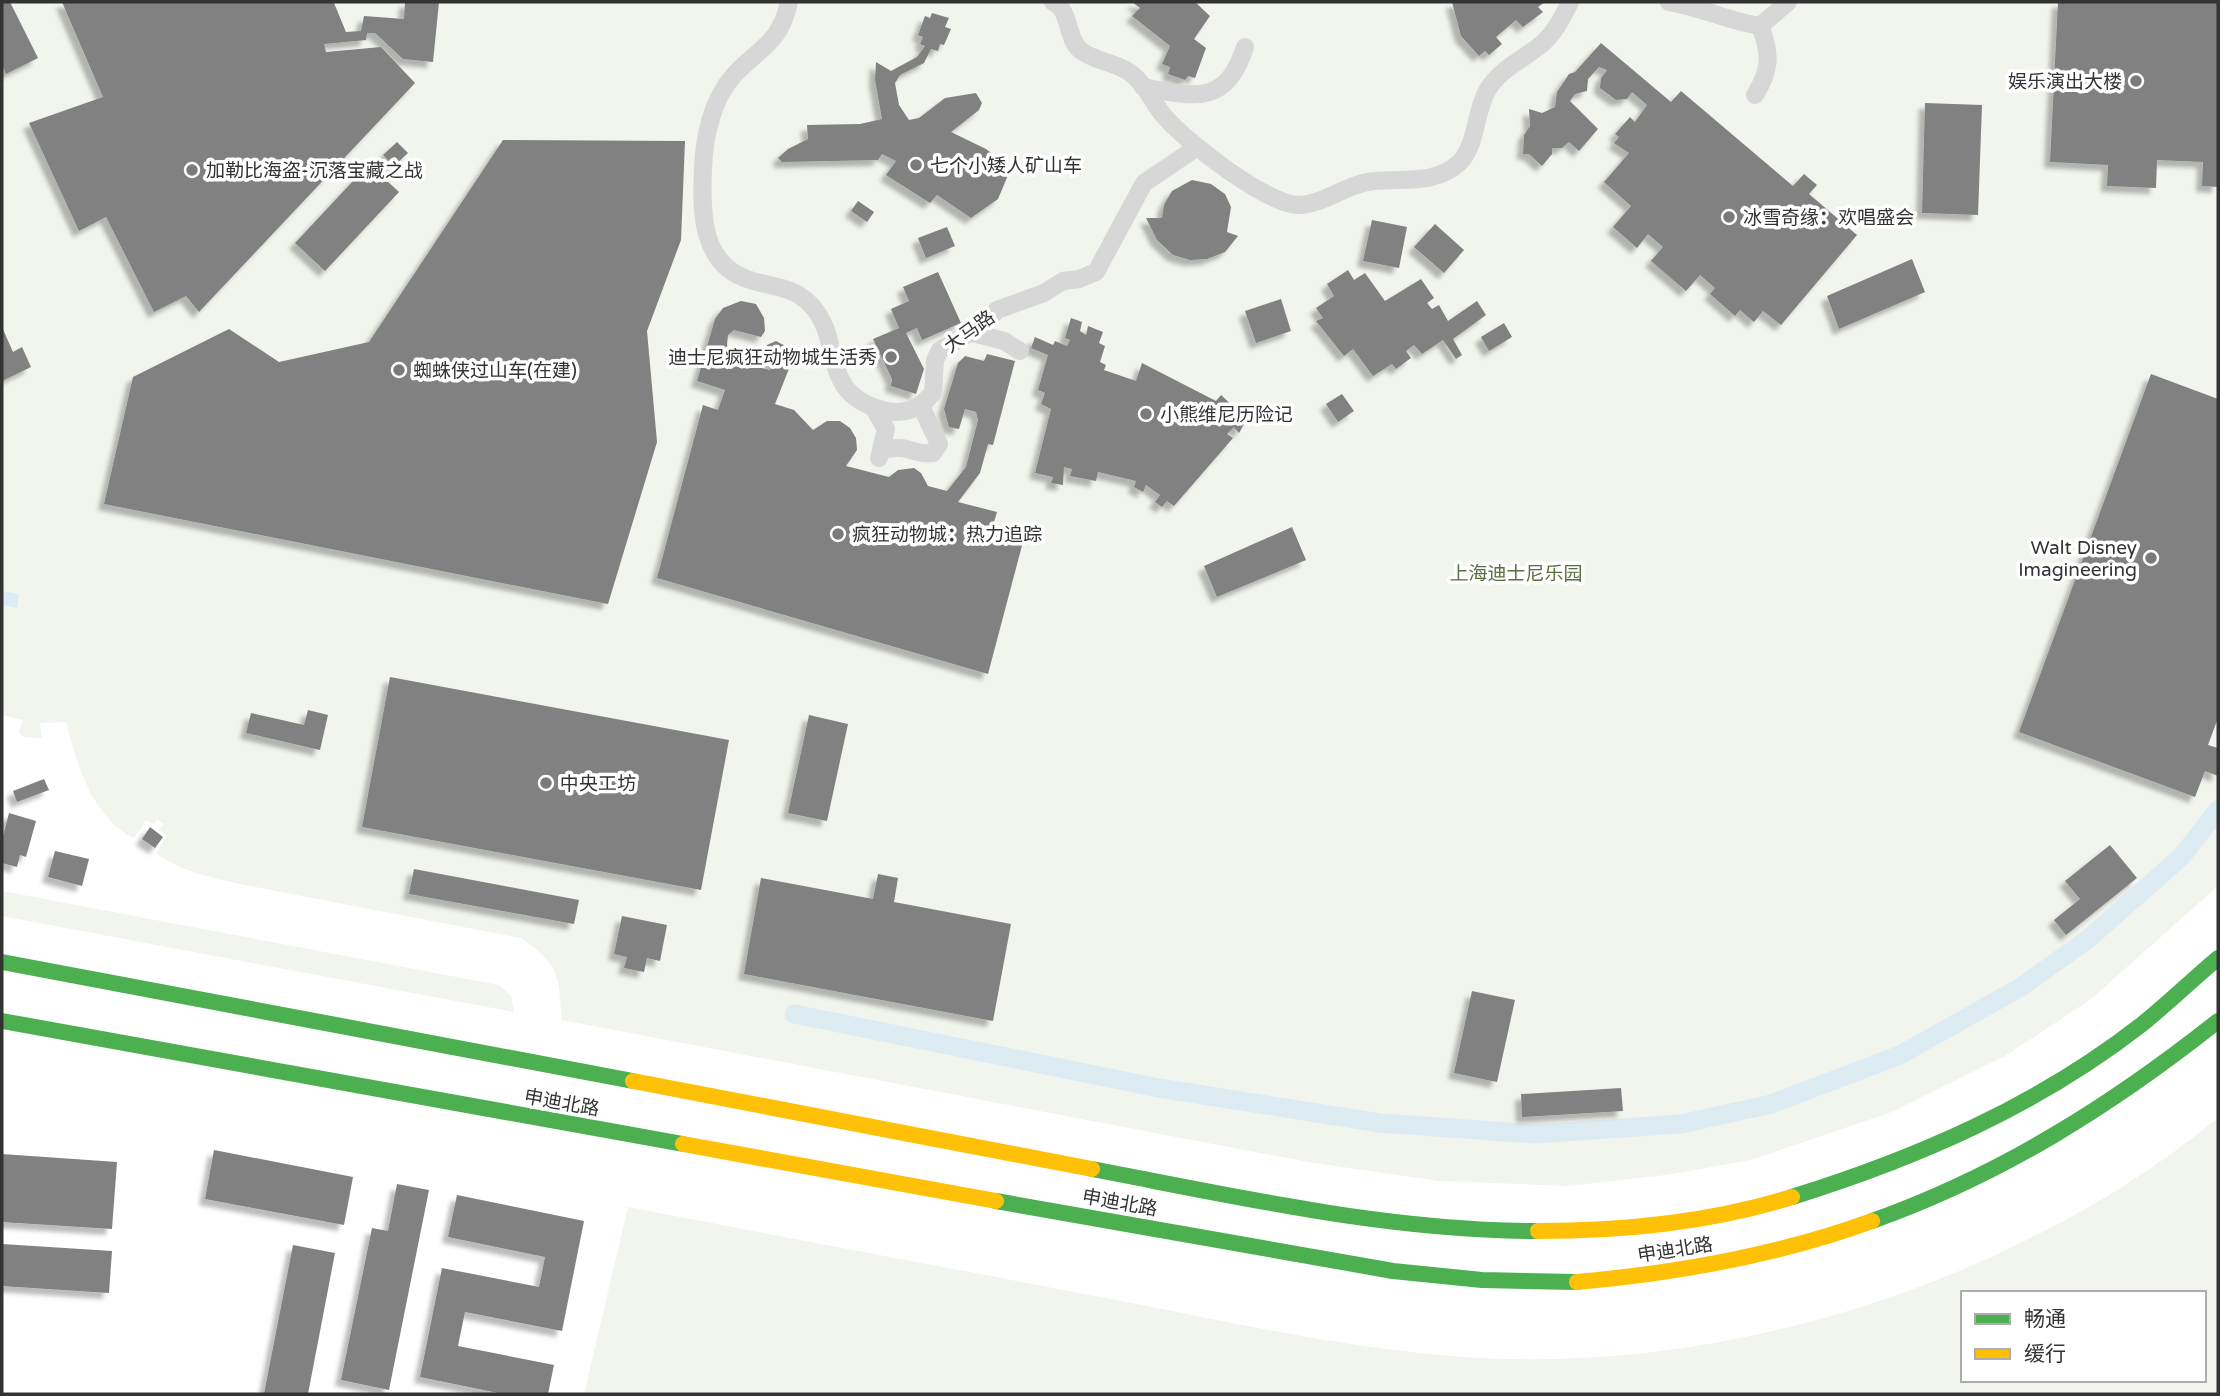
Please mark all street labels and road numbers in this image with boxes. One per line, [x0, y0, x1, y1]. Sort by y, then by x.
street label: 大马路 [940, 306, 999, 357]
street label: 申迪北路 [522, 1086, 601, 1120]
street label: 申迪北路 [1080, 1186, 1159, 1220]
street label: 申迪北路 [1636, 1233, 1714, 1267]

